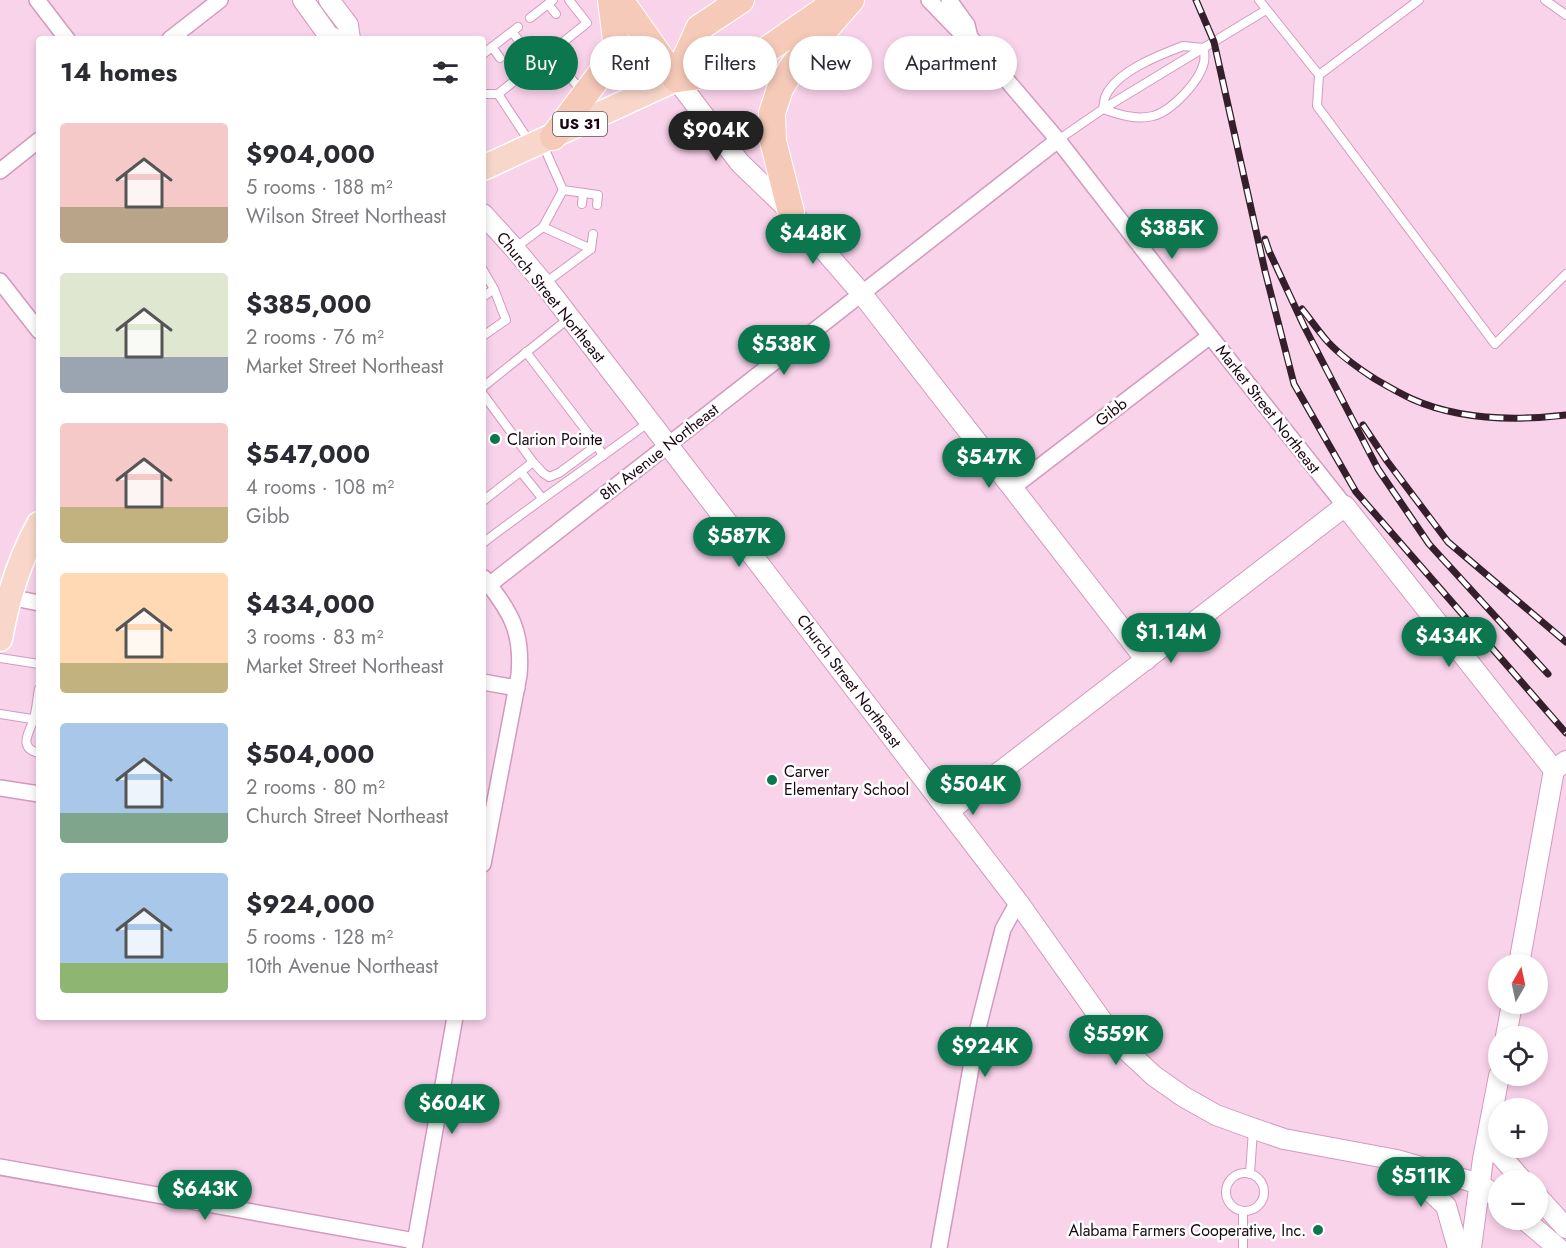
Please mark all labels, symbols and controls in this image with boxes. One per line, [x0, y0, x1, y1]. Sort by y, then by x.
chip: Buy [504, 36, 578, 90]
chip: Rent [590, 36, 671, 90]
chip: Filters [683, 36, 777, 90]
chip: New [789, 36, 872, 90]
chip: Apartment [884, 36, 1017, 90]
text: 14 homes [60, 53, 177, 91]
icon: filters [429, 56, 462, 89]
pin: $904K [674, 111, 758, 162]
road number: US 31 [553, 112, 607, 136]
text: $904K [683, 116, 750, 145]
text: $904,000 [246, 135, 375, 173]
icon: home [108, 147, 180, 219]
text: 5 rooms · 188 m² [246, 173, 393, 202]
text: Wilson Street Northeast [246, 202, 446, 231]
pin: $385K [1130, 209, 1214, 260]
pin: $448K [771, 214, 855, 265]
text: $385K [1140, 214, 1204, 243]
text: $448K [780, 219, 846, 248]
street label: Church Street Northeast [491, 227, 611, 367]
text: $385,000 [246, 285, 371, 323]
icon: home [108, 297, 180, 369]
text: 2 rooms · 76 m² [246, 323, 384, 352]
pin: $538K [742, 325, 826, 376]
text: $538K [752, 330, 816, 359]
street label: Market Street Northeast [1210, 340, 1326, 478]
text: Market Street Northeast [246, 352, 443, 381]
street label: Gibb [1090, 392, 1132, 432]
street label: 8th Avenue Northeast [595, 398, 724, 506]
place label: Clarion Pointe [507, 428, 603, 451]
marker: Clarion Pointe [488, 432, 502, 446]
text: $547,000 [246, 435, 370, 473]
pin: $547K [947, 438, 1031, 489]
text: $547K [956, 443, 1022, 472]
icon: home [108, 447, 180, 519]
text: 4 rooms · 108 m² [246, 473, 394, 502]
text: Gibb [246, 502, 290, 531]
pin: $587K [697, 517, 781, 568]
text: $587K [707, 522, 771, 551]
text: $434,000 [246, 585, 375, 623]
icon: home [108, 597, 180, 669]
street label: Church Street Northeast [791, 609, 907, 753]
pin: $1.14M [1122, 613, 1220, 664]
pin: $434K [1407, 617, 1491, 668]
text: $1.14M [1135, 618, 1207, 647]
text: $434K [1416, 622, 1482, 651]
text: 3 rooms · 83 m² [246, 623, 383, 652]
text: Market Street Northeast [246, 652, 443, 681]
text: $504,000 [246, 735, 374, 773]
icon: home [108, 747, 180, 819]
place label: Carver Elementary School [784, 760, 909, 801]
pin: $504K [931, 765, 1015, 816]
text: $504K [940, 770, 1006, 799]
text: 2 rooms · 80 m² [246, 773, 385, 802]
marker: Carver Elementary School [765, 773, 779, 787]
text: Church Street Northeast [246, 802, 448, 831]
text: $924,000 [246, 885, 375, 923]
icon: home [108, 897, 180, 969]
text: 5 rooms · 128 m² [246, 923, 393, 952]
text: 10th Avenue Northeast [246, 952, 438, 981]
north arrow [1488, 954, 1548, 1014]
map controls [1488, 954, 1548, 1230]
pin: $559K [1074, 1015, 1158, 1066]
text: $559K [1083, 1020, 1149, 1049]
button: locate [1488, 1026, 1548, 1086]
pin: $924K [943, 1027, 1027, 1078]
text: $924K [952, 1032, 1018, 1061]
pin: $604K [410, 1084, 494, 1135]
text: $604K [419, 1089, 486, 1118]
button: + [1488, 1098, 1548, 1158]
pin: $511K [1379, 1157, 1463, 1208]
text: $511K [1391, 1162, 1451, 1191]
pin: $643K [163, 1170, 247, 1221]
button: − [1488, 1170, 1548, 1230]
text: $643K [172, 1175, 238, 1204]
place label: Alabama Farmers Cooperative, Inc. [1068, 1219, 1306, 1242]
marker: Alabama Farmers Cooperative, Inc. [1311, 1223, 1325, 1237]

